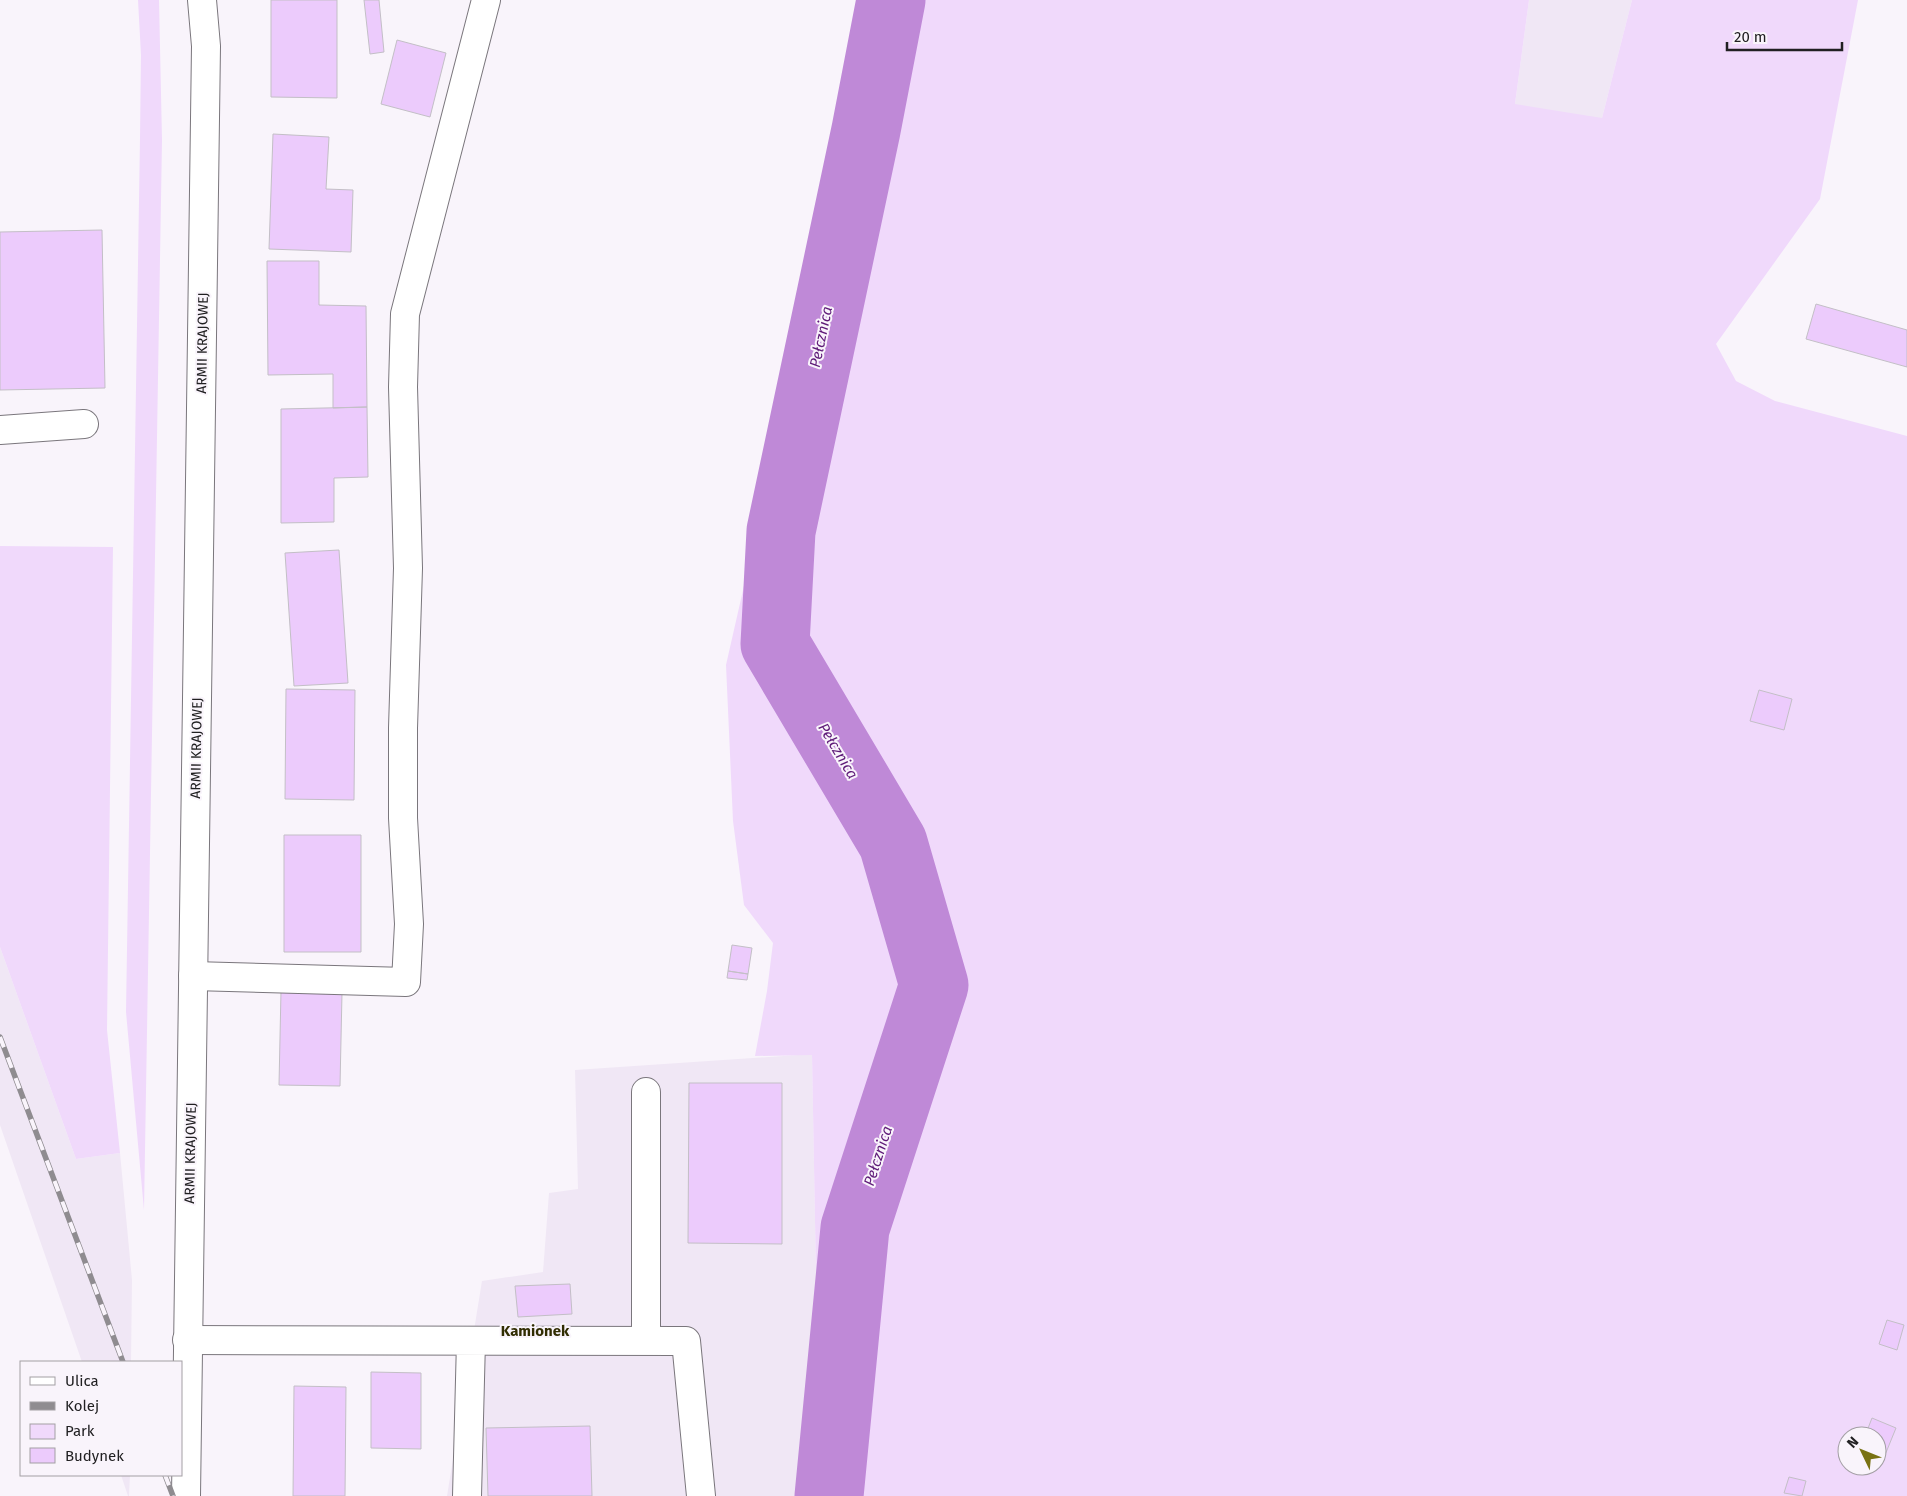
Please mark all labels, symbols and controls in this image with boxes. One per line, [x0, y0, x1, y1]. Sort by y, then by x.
scale bar [1727, 20, 1842, 52]
text: 20 m [1734, 28, 1767, 46]
street label: ARMII KRAJOWEJ [193, 292, 212, 394]
water label: Pełcznica [806, 305, 836, 369]
street label: ARMII KRAJOWEJ [187, 697, 206, 799]
water label: Pełcznica [814, 720, 862, 782]
street label: ARMII KRAJOWEJ [181, 1102, 200, 1204]
water label: Pełcznica [860, 1124, 896, 1188]
district label: Kamionek [501, 1322, 570, 1340]
legend [20, 1361, 182, 1476]
text: Ulica [65, 1372, 99, 1390]
text: Kolej [65, 1397, 99, 1415]
text: Park [65, 1422, 95, 1440]
north arrow [1837, 1426, 1887, 1476]
text: N [1843, 1433, 1862, 1452]
text: Budynek [65, 1447, 124, 1465]

